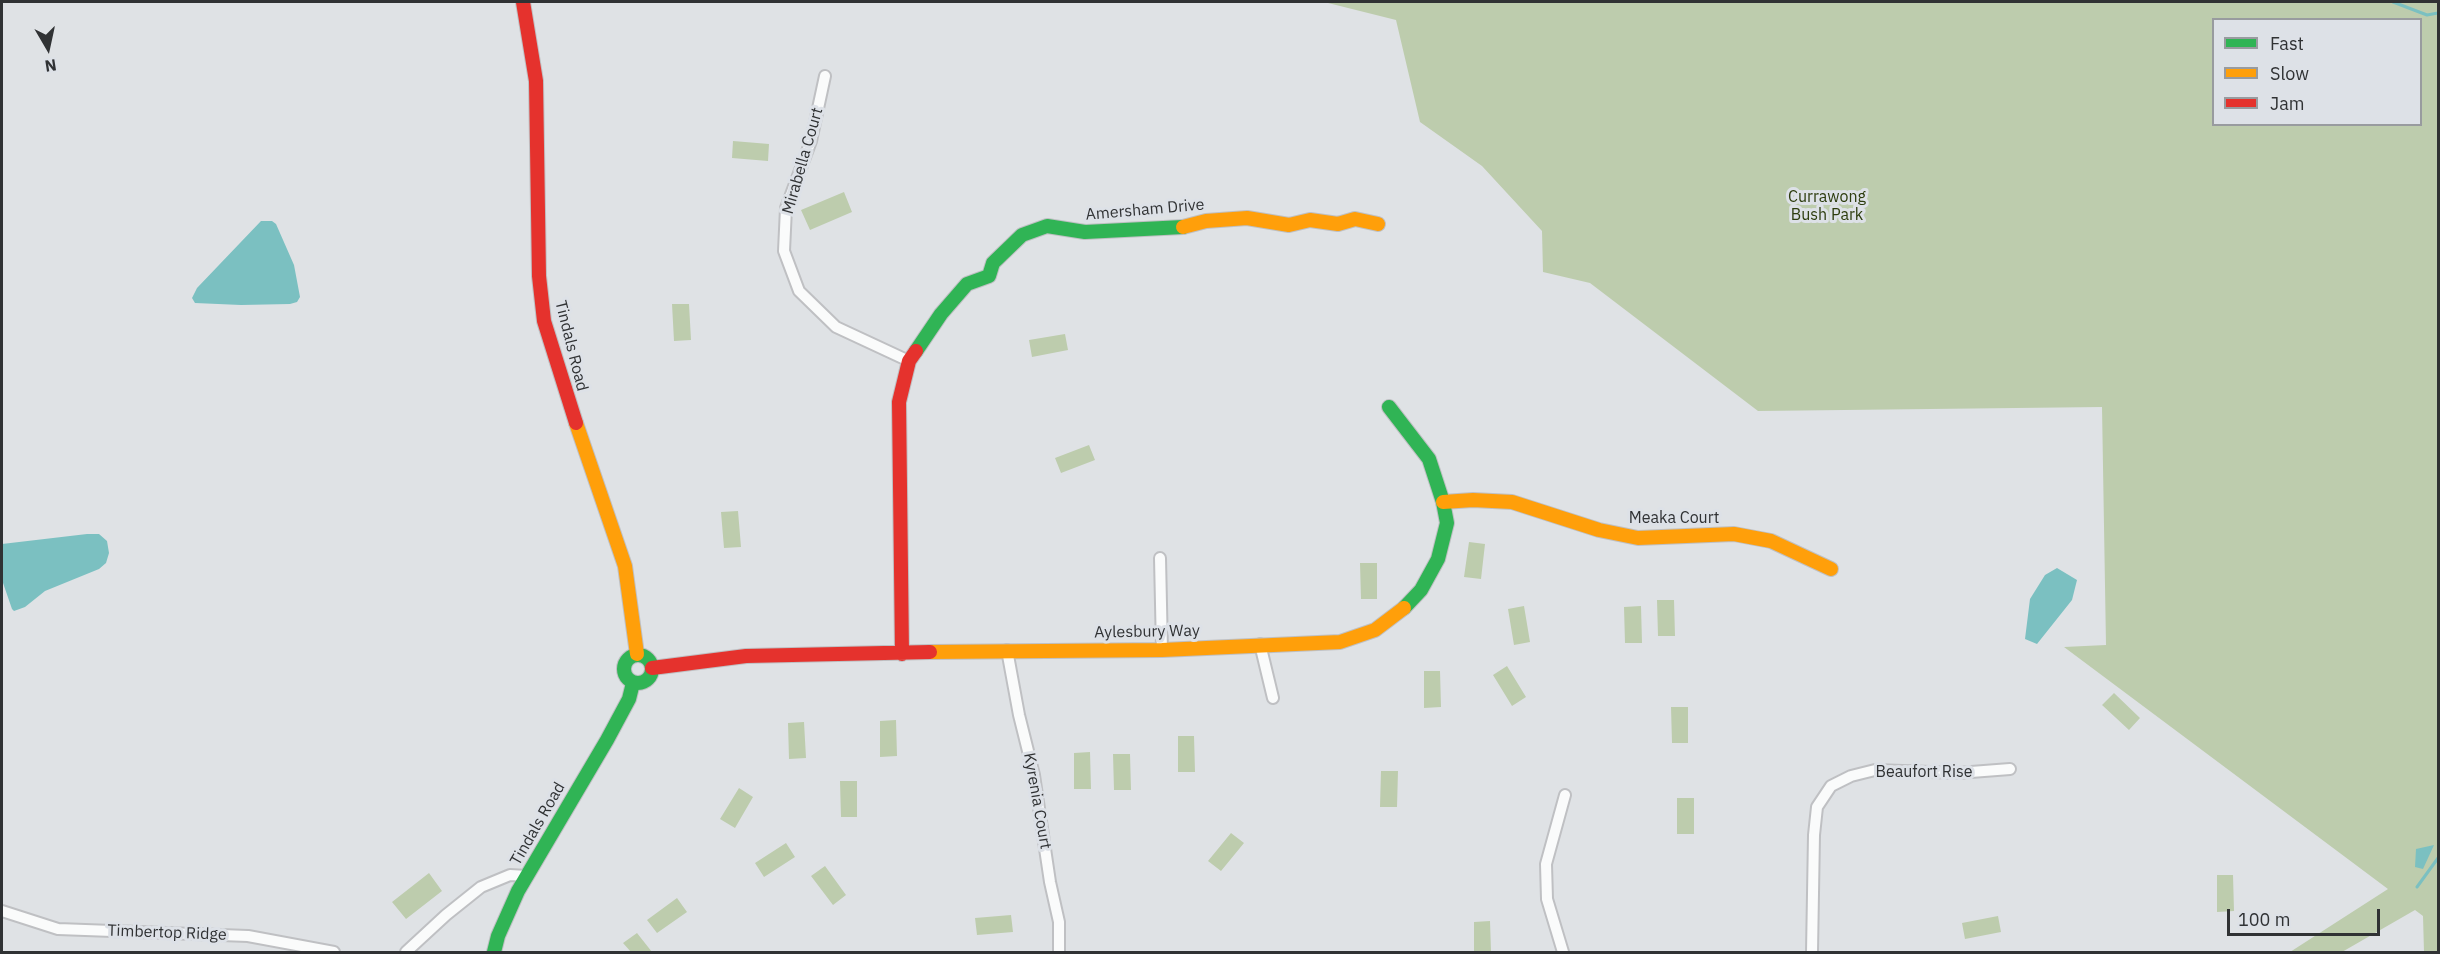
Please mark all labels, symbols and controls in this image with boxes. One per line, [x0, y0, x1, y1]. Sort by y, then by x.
north arrow [18, 18, 78, 78]
legend [2212, 18, 2422, 126]
text: Fast [2270, 32, 2304, 55]
text: N [44, 55, 58, 77]
text: Slow [2270, 62, 2309, 85]
text: Jam [2270, 92, 2305, 115]
street label: Mirabella Court [779, 106, 827, 216]
park label: Currawong Bush Park [1788, 187, 1866, 225]
street label: Amersham Drive [1085, 195, 1205, 225]
street label: Tindals Road [550, 299, 592, 393]
street label: Meaka Court [1629, 508, 1719, 528]
street label: Aylesbury Way [1094, 621, 1200, 643]
street label: Kyrenia Court [1019, 751, 1055, 851]
street label: Beaufort Rise [1875, 762, 1973, 782]
street label: Tindals Road [506, 779, 570, 869]
scale bar [2230, 897, 2383, 935]
text: 100 m [2238, 908, 2290, 931]
street label: Timbertop Ridge [107, 921, 227, 945]

